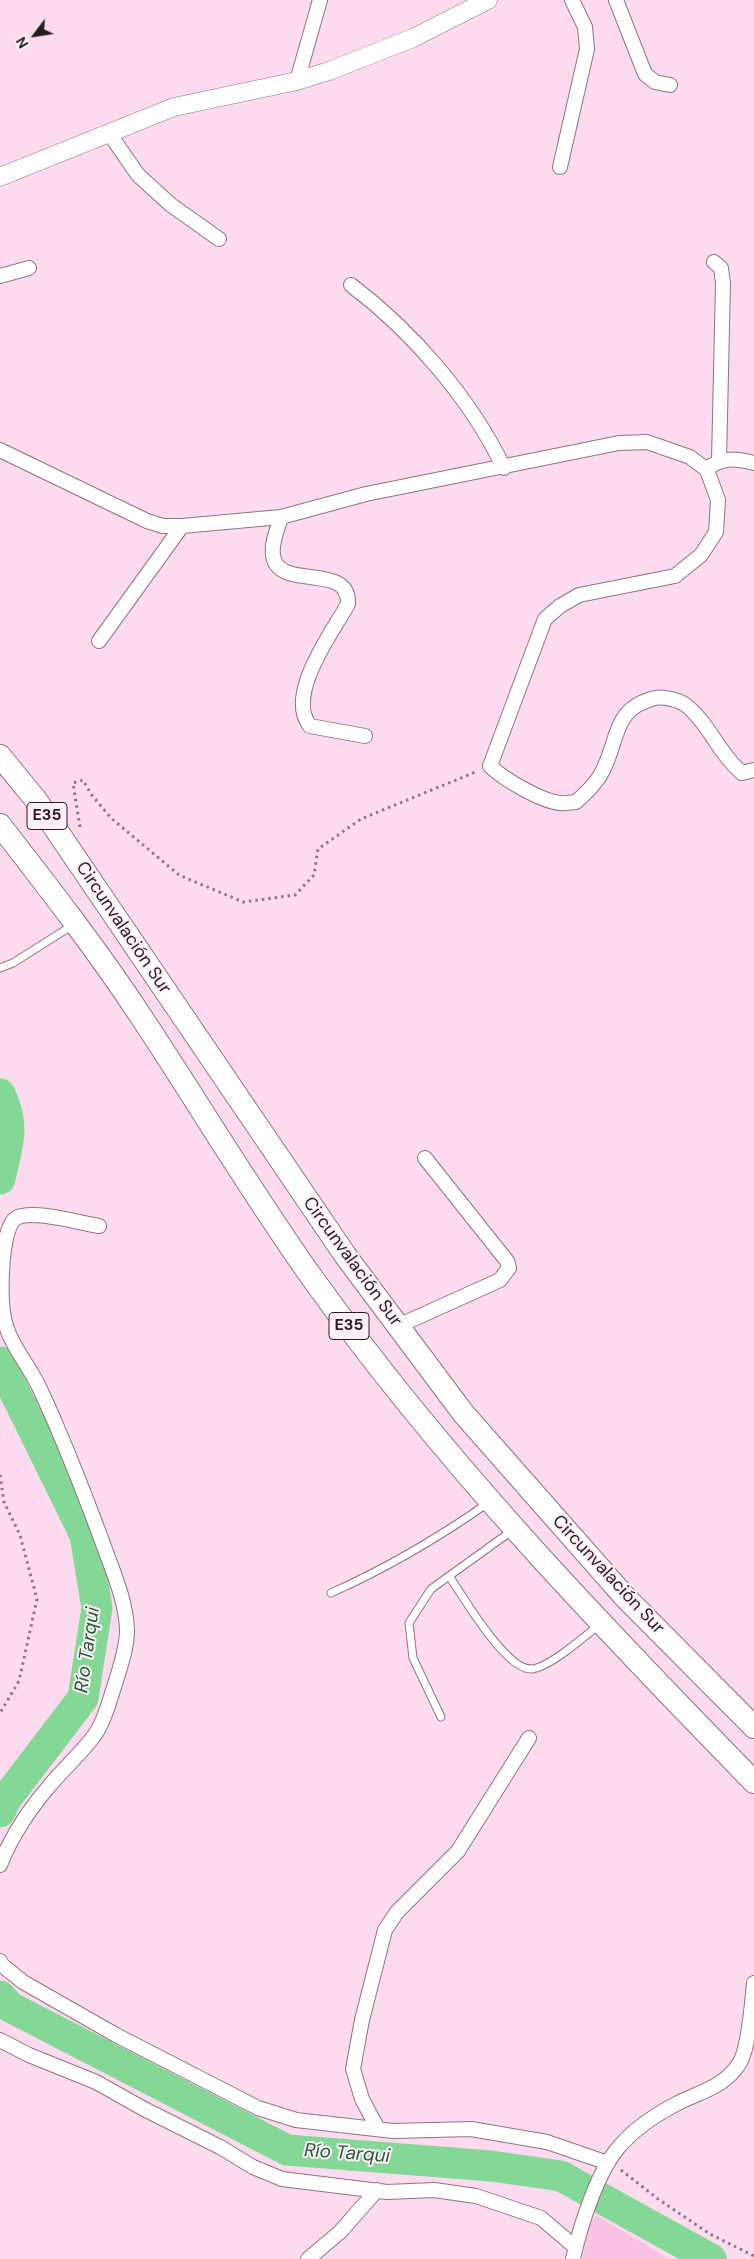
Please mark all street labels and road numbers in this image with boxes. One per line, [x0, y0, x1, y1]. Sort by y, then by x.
road number: E35 [27, 802, 67, 829]
street label: Circunvalación Sur [71, 858, 175, 998]
street label: Circunvalación Sur [298, 1193, 406, 1331]
road number: E35 [329, 1312, 369, 1340]
street label: Circunvalación Sur [547, 1511, 669, 1639]

